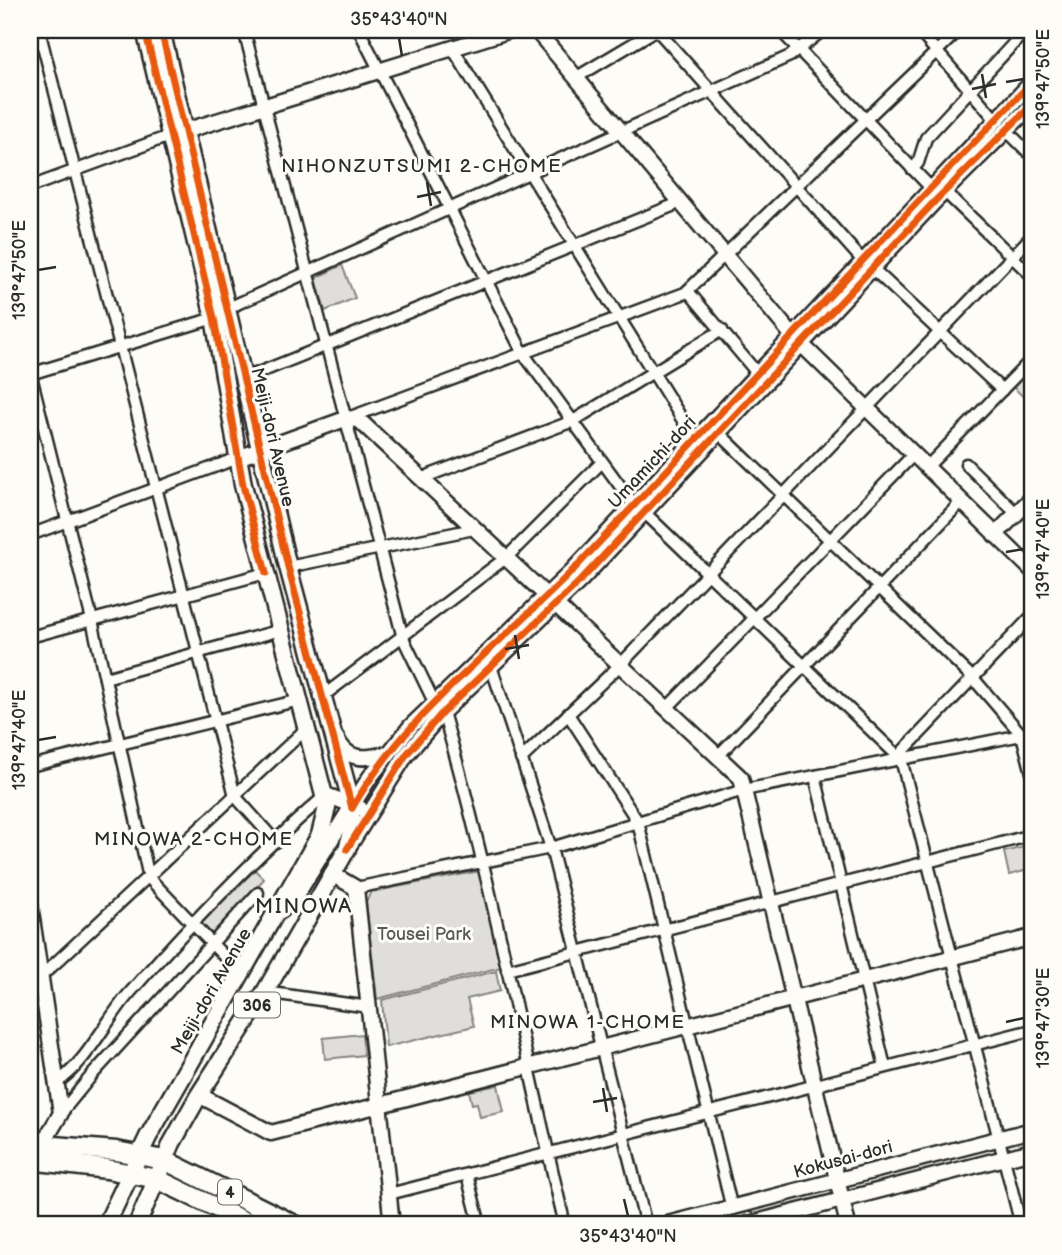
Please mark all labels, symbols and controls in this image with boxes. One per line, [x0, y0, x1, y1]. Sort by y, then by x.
text: 35°43'40"N [350, 9, 448, 30]
text: 139°47'50"E [1033, 29, 1054, 129]
district label: NIHONZUTSUMI 2-CHOME [281, 155, 563, 178]
text: 139°47'50"E [9, 220, 30, 320]
street label: Meiji-dori Avenue [246, 366, 299, 509]
street label: Umamichi-dori [604, 412, 701, 513]
text: 139°47'40"E [1033, 499, 1054, 599]
text: 139°47'40"E [9, 690, 30, 790]
district label: MINOWA 2-CHOME [94, 828, 294, 851]
district label: MINOWA [255, 894, 353, 919]
street label: Meiji-dori Avenue [167, 924, 256, 1058]
park label: Tousei Park [377, 924, 471, 945]
text: 139°47'30"E [1033, 967, 1054, 1068]
road number: 306 [234, 993, 280, 1018]
district label: MINOWA 1-CHOME [490, 1011, 686, 1034]
street label: Kokusai-dori [791, 1136, 895, 1183]
road number: 4 [218, 1180, 242, 1204]
text: 35°43'40"N [579, 1226, 677, 1247]

